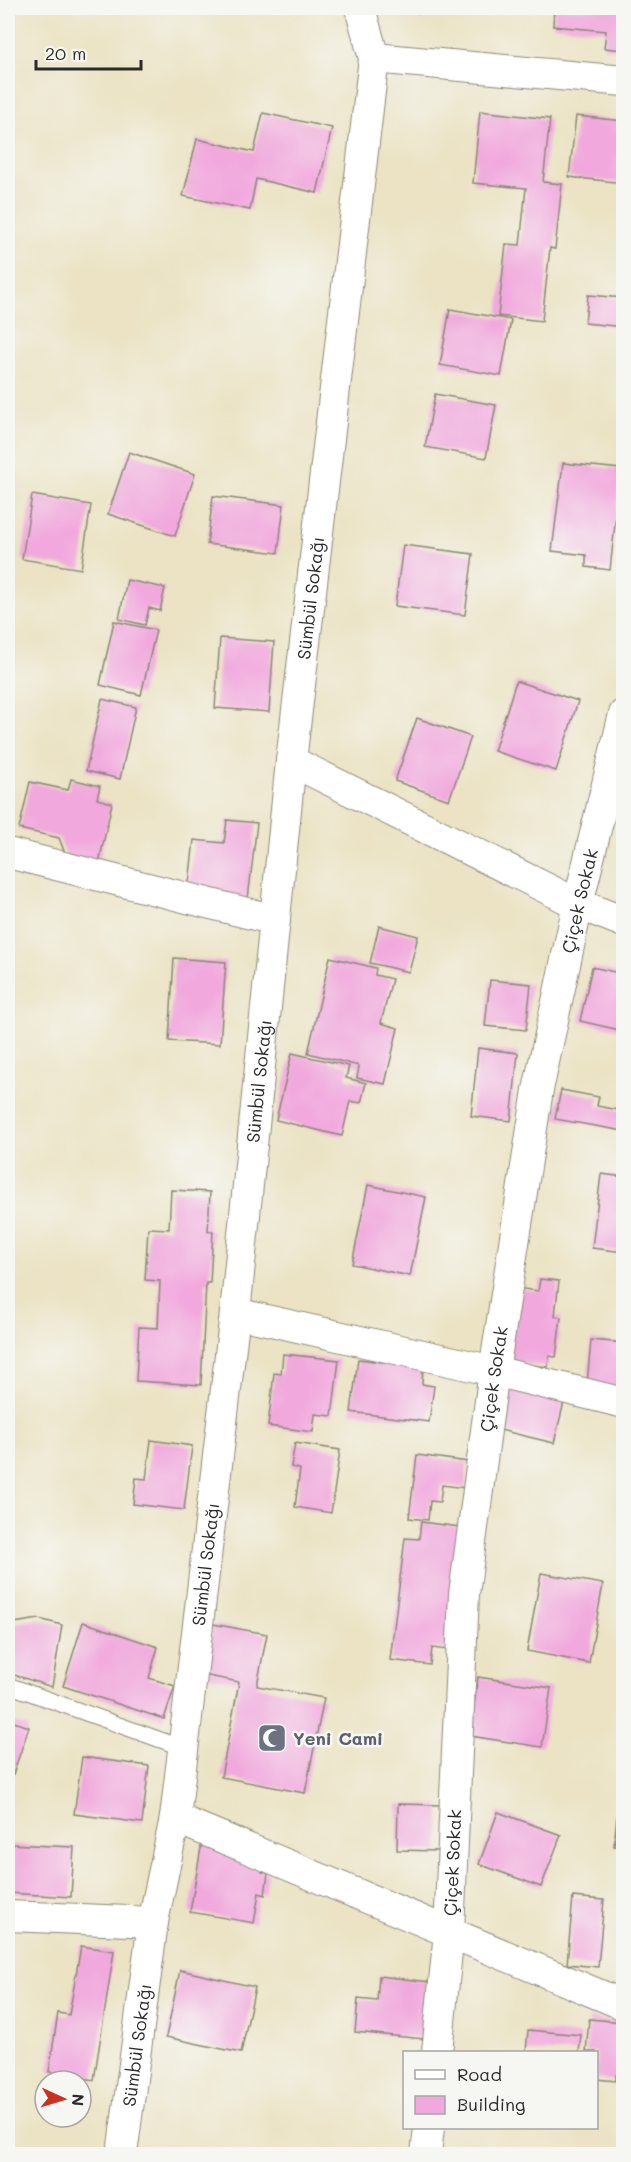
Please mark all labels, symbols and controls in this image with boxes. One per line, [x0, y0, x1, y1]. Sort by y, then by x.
scale bar [36, 33, 141, 71]
text: 20 m [45, 41, 86, 65]
street label: Sümbül Sokağı [291, 535, 329, 661]
street label: Çiçek Sokak [556, 846, 603, 955]
street label: Sümbül Sokağı [240, 1018, 277, 1144]
street label: Çiçek Sokak [474, 1324, 513, 1433]
street label: Sümbül Sokağı [186, 1501, 224, 1627]
mosque icon: Yeni Cami [256, 1722, 288, 1754]
place label: Yeni Cami [293, 1726, 383, 1750]
street label: Çiçek Sokak [438, 1809, 466, 1916]
street label: Sümbül Sokağı [116, 1982, 157, 2108]
legend [403, 2051, 598, 2129]
text: Road [457, 2062, 502, 2086]
north arrow [33, 2069, 93, 2129]
text: Building [457, 2092, 525, 2116]
text: N [68, 2093, 89, 2107]

